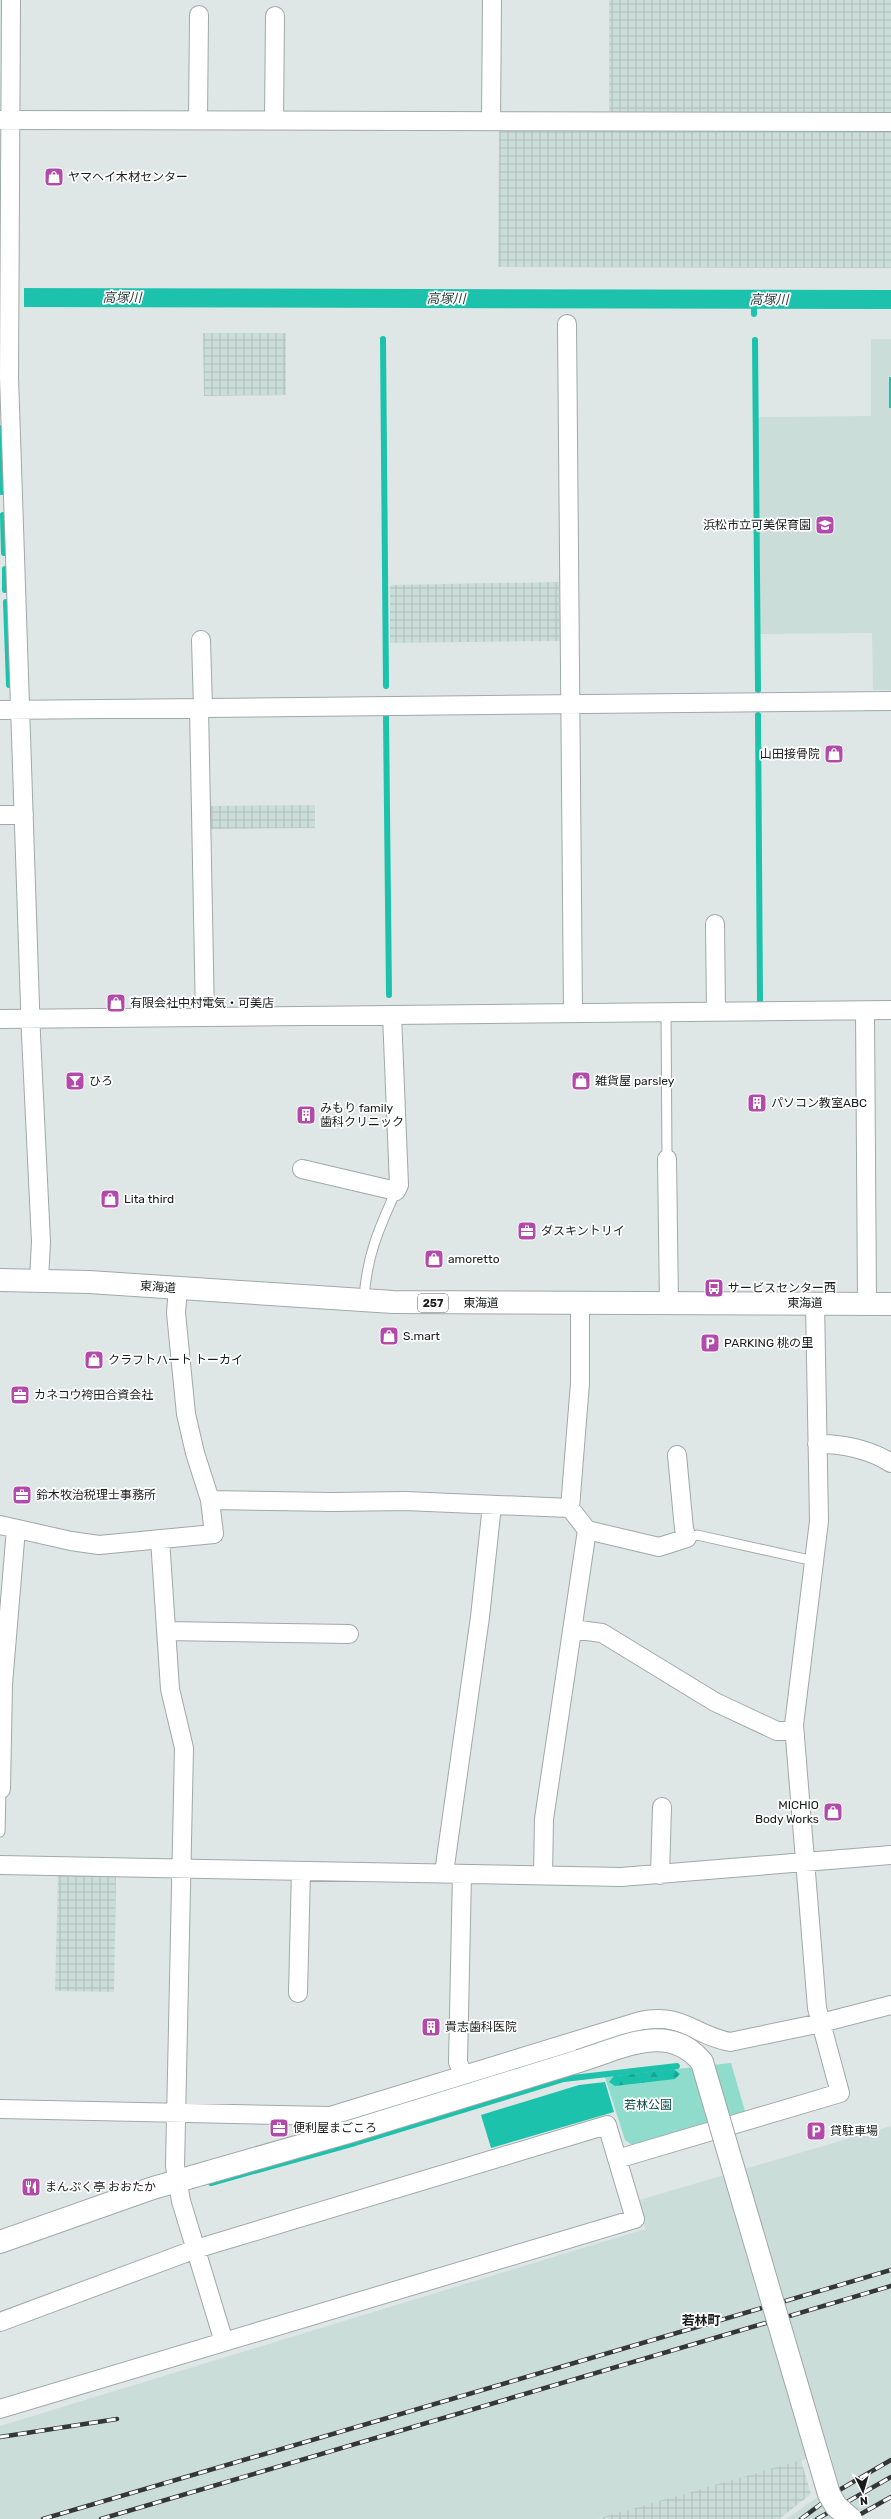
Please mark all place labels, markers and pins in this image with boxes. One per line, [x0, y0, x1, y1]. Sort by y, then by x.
shop icon: ヤマヘイ木材センター [43, 166, 65, 188]
place label: ヤマヘイ木材センター [68, 170, 188, 184]
school or university icon: 浜松市立可美保育園 [814, 514, 836, 536]
place label: 浜松市立可美保育園 [703, 518, 811, 532]
shop icon: 山田接骨院 [823, 743, 845, 765]
place label: 山田接骨院 [760, 747, 820, 761]
shop icon: 有限会社中村電気・可美店 [105, 992, 127, 1014]
place label: 有限会社中村電気・可美店 [130, 996, 274, 1010]
bar icon: ひろ [64, 1070, 86, 1092]
shop icon: 雑貨屋 parsley [570, 1070, 592, 1092]
place label: ひろ [89, 1074, 113, 1088]
place label: 雑貨屋 parsley [595, 1074, 675, 1088]
building icon: パソコン教室ABC [746, 1092, 768, 1114]
place label: パソコン教室ABC [771, 1096, 867, 1110]
place label: みもり family 歯科クリニック [320, 1101, 404, 1129]
building icon: みもり family 歯科クリニック [295, 1104, 317, 1126]
shop icon: Lita third [99, 1188, 121, 1210]
place label: Lita third [124, 1192, 174, 1206]
office icon: ダスキントリイ [516, 1220, 538, 1242]
place label: ダスキントリイ [541, 1224, 625, 1238]
shop icon: amoretto [423, 1248, 445, 1270]
place label: amoretto [448, 1252, 500, 1266]
bus stop icon: サービスセンター西 [703, 1277, 725, 1299]
place label: サービスセンター西 [728, 1281, 836, 1295]
shop icon: S.mart [378, 1325, 400, 1347]
place label: S.mart [403, 1329, 440, 1343]
parking icon: PARKING 桃の里 [699, 1332, 721, 1354]
place label: PARKING 桃の里 [724, 1336, 813, 1350]
shop icon: クラフトハート トーカイ [83, 1349, 105, 1371]
place label: クラフトハート トーカイ [108, 1353, 243, 1367]
office icon: カネコウ袴田合資会社 [9, 1384, 31, 1406]
place label: カネコウ袴田合資会社 [34, 1388, 153, 1402]
office icon: 鈴木牧治税理士事務所 [11, 1484, 33, 1506]
place label: 鈴木牧治税理士事務所 [36, 1488, 156, 1502]
place label: MICHIO Body Works [755, 1798, 819, 1826]
shop icon: MICHIO Body Works [822, 1801, 844, 1823]
building icon: 貴志歯科医院 [420, 2016, 442, 2038]
place label: 貴志歯科医院 [445, 2020, 517, 2034]
office icon: 便利屋まごころ [268, 2117, 290, 2139]
parking icon: 貸駐車場 [805, 2120, 827, 2142]
place label: 便利屋まごころ [293, 2121, 377, 2135]
place label: 貸駐車場 [830, 2124, 878, 2138]
restaurant icon: まんぷく亭 おおたか [20, 2176, 42, 2198]
place label: まんぷく亭 おおたか [45, 2180, 156, 2194]

